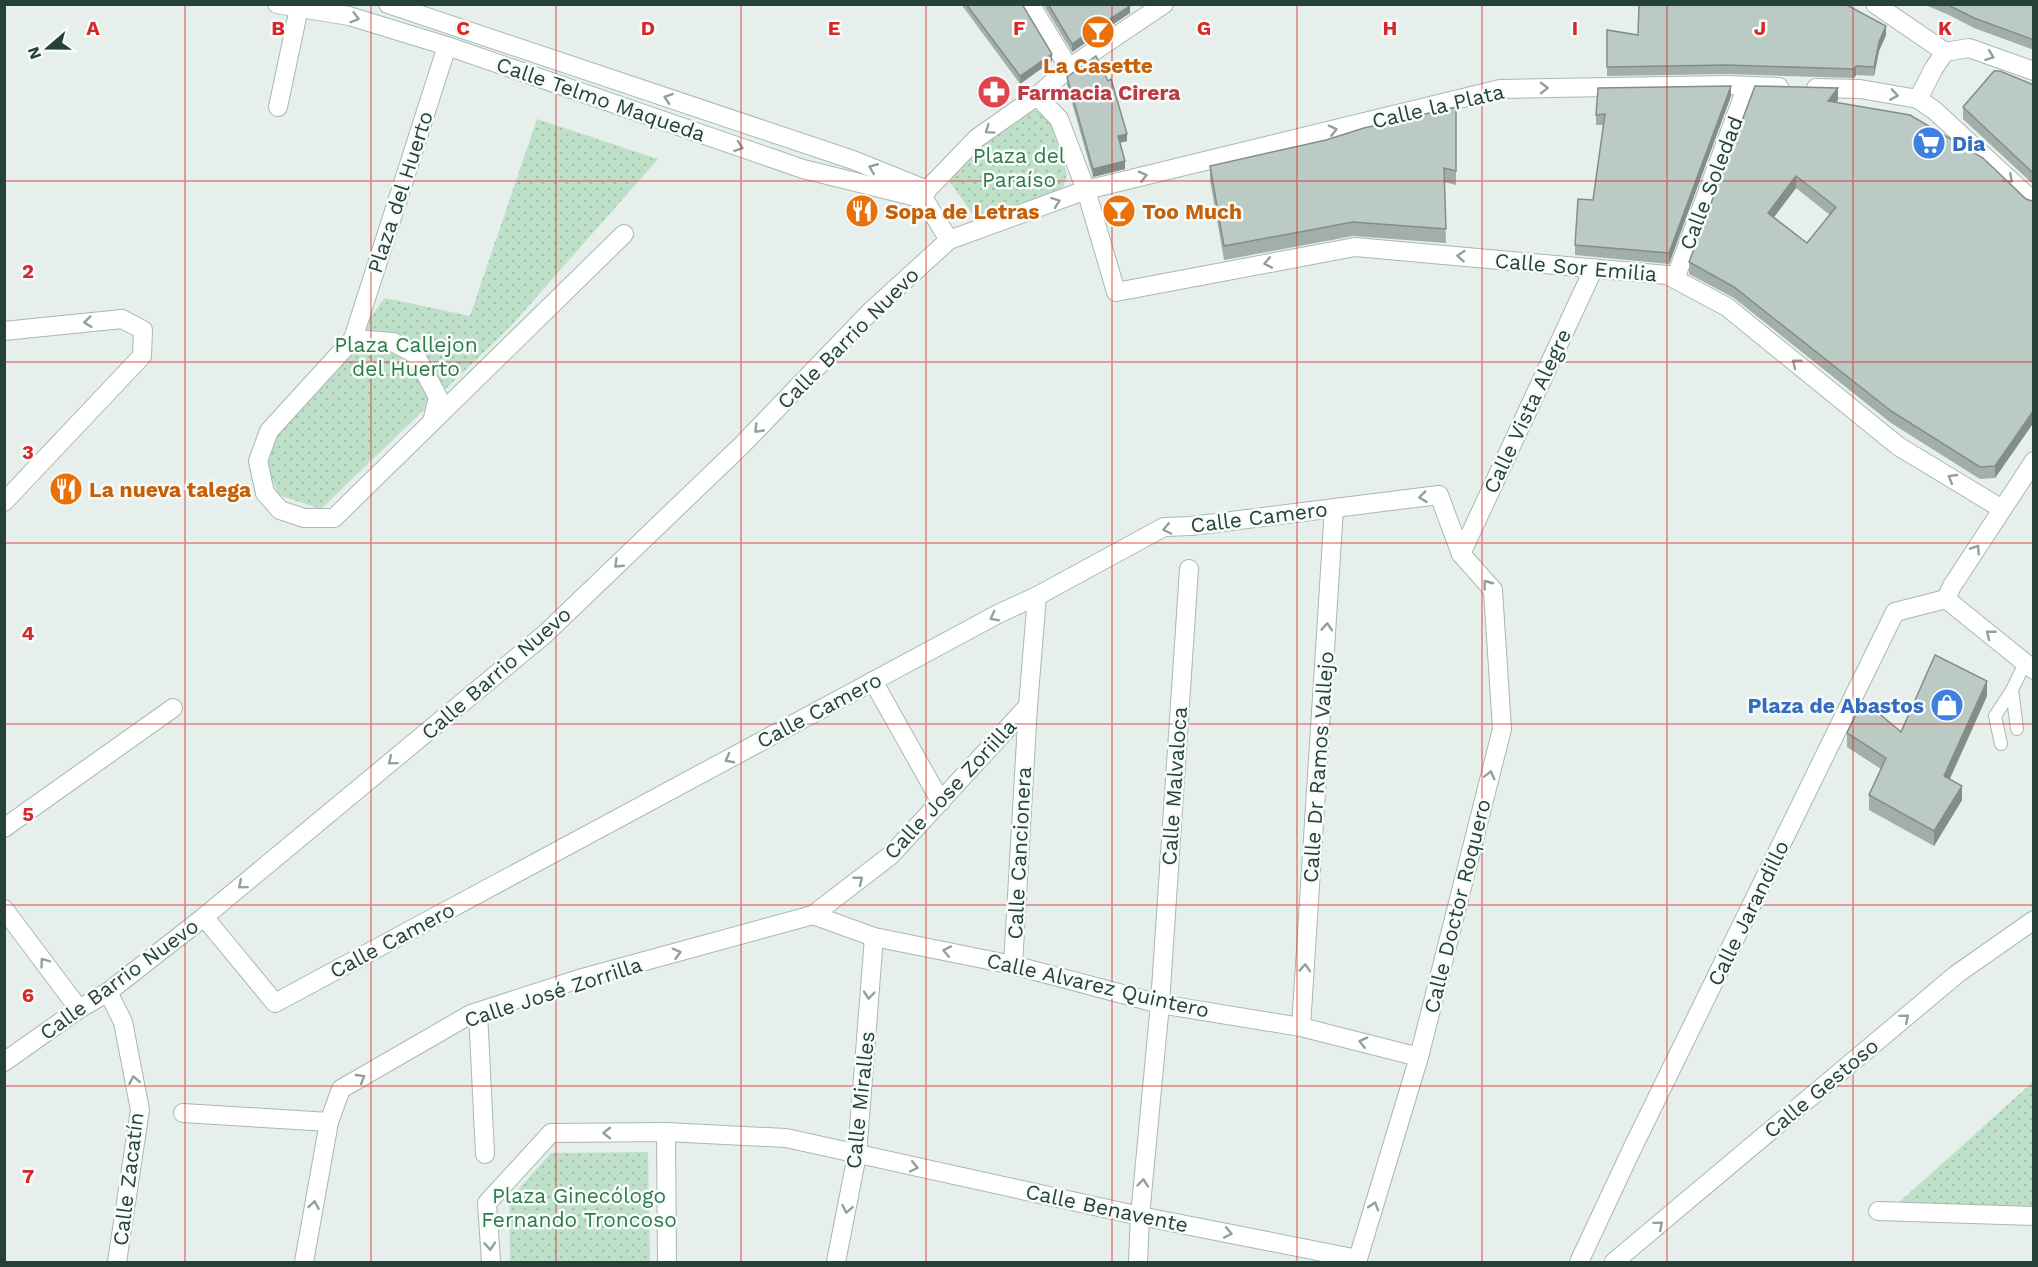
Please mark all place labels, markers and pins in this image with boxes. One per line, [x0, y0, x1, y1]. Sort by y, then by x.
bar icon: La Casette [1080, 14, 1116, 50]
place label: La Casette [1043, 53, 1153, 78]
pharmacy icon: Farmacia Cirera [976, 74, 1012, 110]
place label: Farmacia Cirera [1017, 80, 1181, 105]
supermarket icon: Dia [1911, 125, 1947, 161]
place label: Dia [1952, 131, 1986, 156]
restaurant icon: Sopa de Letras [844, 193, 880, 229]
bar icon: Too Much [1101, 193, 1137, 229]
place label: Sopa de Letras [885, 199, 1039, 224]
place label: Too Much [1142, 199, 1242, 224]
restaurant icon: La nueva talega [48, 471, 84, 507]
place label: La nueva talega [89, 477, 252, 502]
shop icon: Plaza de Abastos [1929, 687, 1965, 723]
place label: Plaza de Abastos [1748, 693, 1924, 718]

